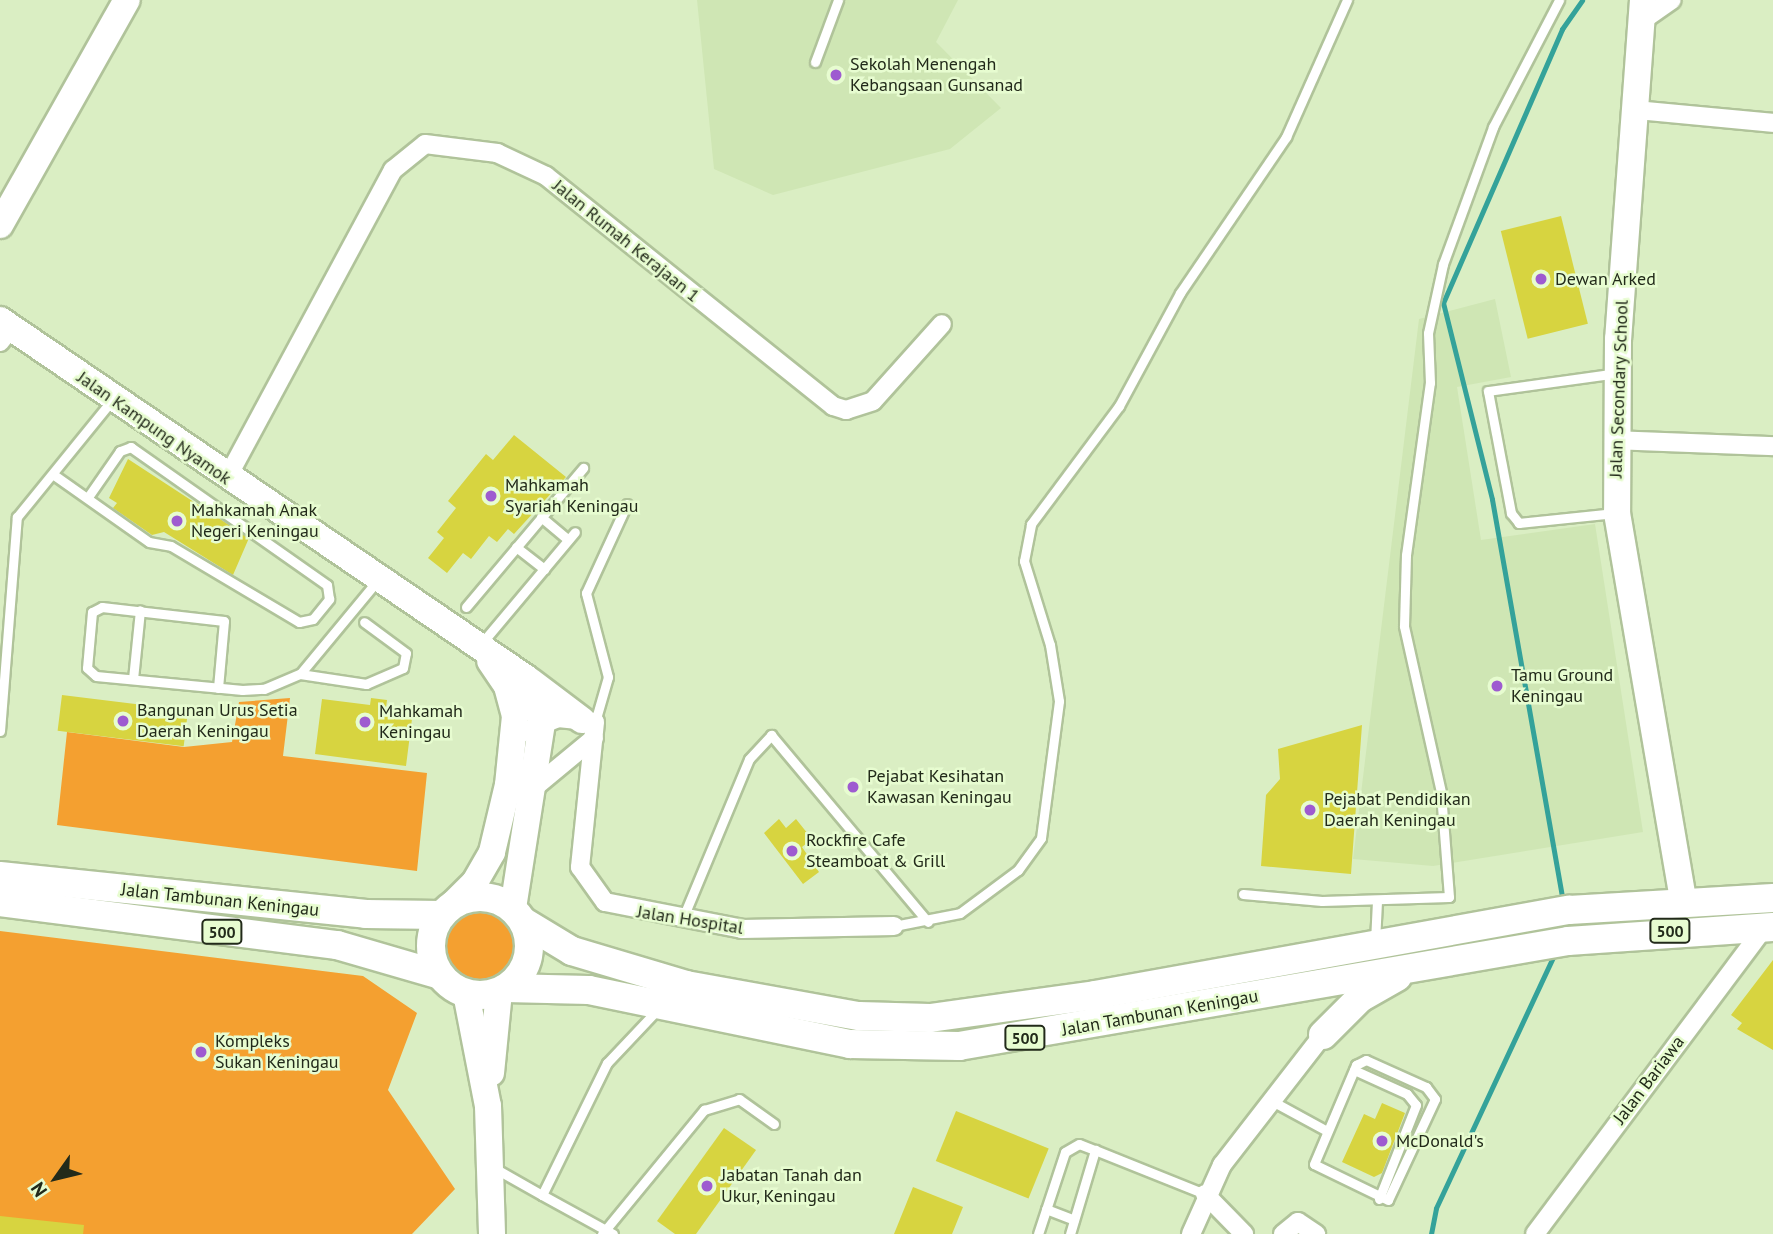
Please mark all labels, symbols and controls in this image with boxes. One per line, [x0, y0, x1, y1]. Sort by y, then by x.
place label: Sekolah Menengah Kebangsaan Gunsanad [850, 54, 1023, 96]
marker: Sekolah Menengah Kebangsaan Gunsanad [828, 67, 844, 83]
street label: Jalan Rumah Kerajaan 1 [548, 175, 704, 307]
place label: Dewan Arked [1555, 268, 1656, 290]
marker: Dewan Arked [1533, 271, 1549, 287]
street label: Jalan Secondary School [1605, 299, 1633, 479]
street label: Jalan Kampung Nyamok [73, 367, 235, 489]
place label: Mahkamah Syariah Keningau [505, 475, 638, 518]
marker: Mahkamah Syariah Keningau [483, 488, 499, 504]
place label: Mahkamah Anak Negeri Keningau [191, 500, 319, 542]
marker: Mahkamah Anak Negeri Keningau [169, 513, 185, 529]
place label: Tamu Ground Keningau [1511, 665, 1613, 708]
marker: Tamu Ground Keningau [1489, 678, 1505, 694]
place label: Bangunan Urus Setia Daerah Keningau [137, 700, 298, 742]
place label: Mahkamah Keningau [379, 701, 463, 744]
marker: Bangunan Urus Setia Daerah Keningau [115, 713, 131, 729]
marker: Mahkamah Keningau [357, 714, 373, 730]
place label: Pejabat Kesihatan Kawasan Keningau [867, 766, 1012, 808]
marker: Pejabat Kesihatan Kawasan Keningau [845, 779, 861, 795]
place label: Pejabat Pendidikan Daerah Keningau [1324, 789, 1471, 832]
marker: Pejabat Pendidikan Daerah Keningau [1302, 802, 1318, 818]
place label: Rockfire Cafe Steamboat & Grill [806, 830, 945, 872]
marker: Rockfire Cafe Steamboat & Grill [784, 843, 800, 859]
street label: Jalan Tambunan Keningau [120, 879, 320, 921]
street label: Jalan Hospital [635, 901, 745, 939]
road number: 500 [1649, 918, 1691, 944]
road number: 500 [201, 920, 243, 944]
street label: Jalan Tambunan Keningau [1060, 985, 1260, 1041]
road number: 500 [1004, 1026, 1046, 1050]
place label: Kompleks Sukan Keningau [215, 1031, 339, 1074]
street label: Jalan Bariawa [1609, 1032, 1689, 1128]
marker: Kompleks Sukan Keningau [193, 1044, 209, 1060]
place label: McDonald's [1396, 1130, 1484, 1152]
marker: McDonald's [1374, 1133, 1390, 1149]
north arrow [21, 1143, 91, 1213]
place label: Jabatan Tanah dan Ukur, Keningau [721, 1165, 862, 1208]
text: N [25, 1178, 52, 1202]
marker: Jabatan Tanah dan Ukur, Keningau [699, 1178, 715, 1194]

